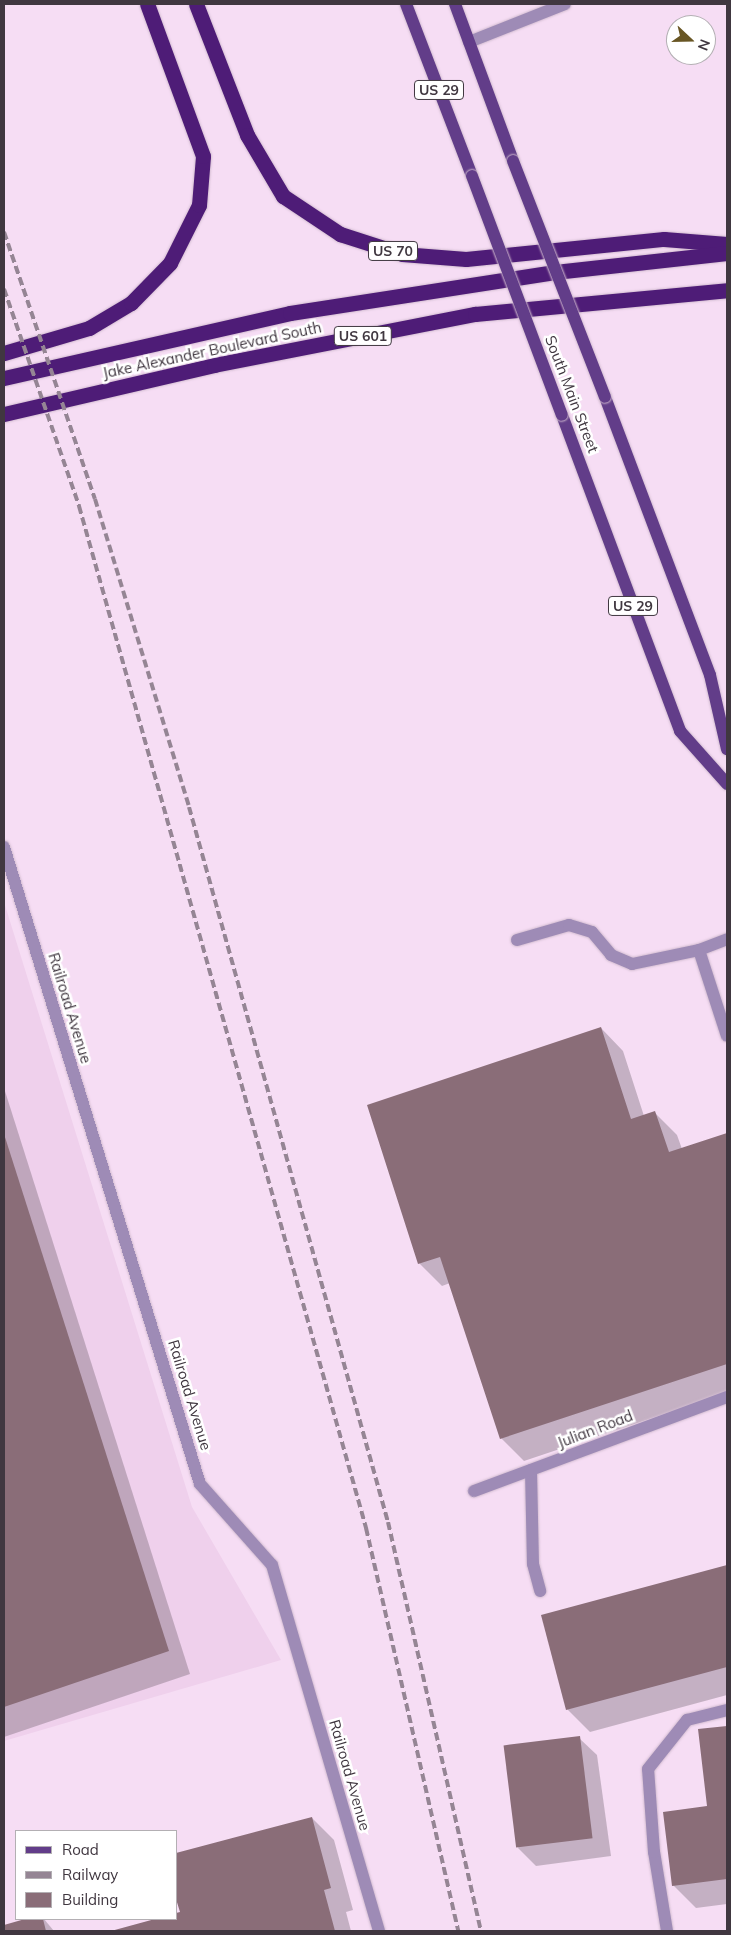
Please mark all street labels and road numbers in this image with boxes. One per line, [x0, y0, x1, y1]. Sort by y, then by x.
road number: US 29 [413, 78, 465, 102]
road number: US 70 [367, 240, 419, 262]
street label: Jake Alexander Boulevard South [101, 318, 323, 382]
road number: US 601 [333, 324, 393, 348]
street label: South Main Street [541, 333, 603, 455]
road number: US 29 [607, 594, 659, 618]
street label: Railroad Avenue [45, 951, 95, 1065]
street label: Railroad Avenue [165, 1338, 215, 1452]
street label: Julian Road [555, 1406, 635, 1452]
street label: Railroad Avenue [326, 1717, 374, 1833]

